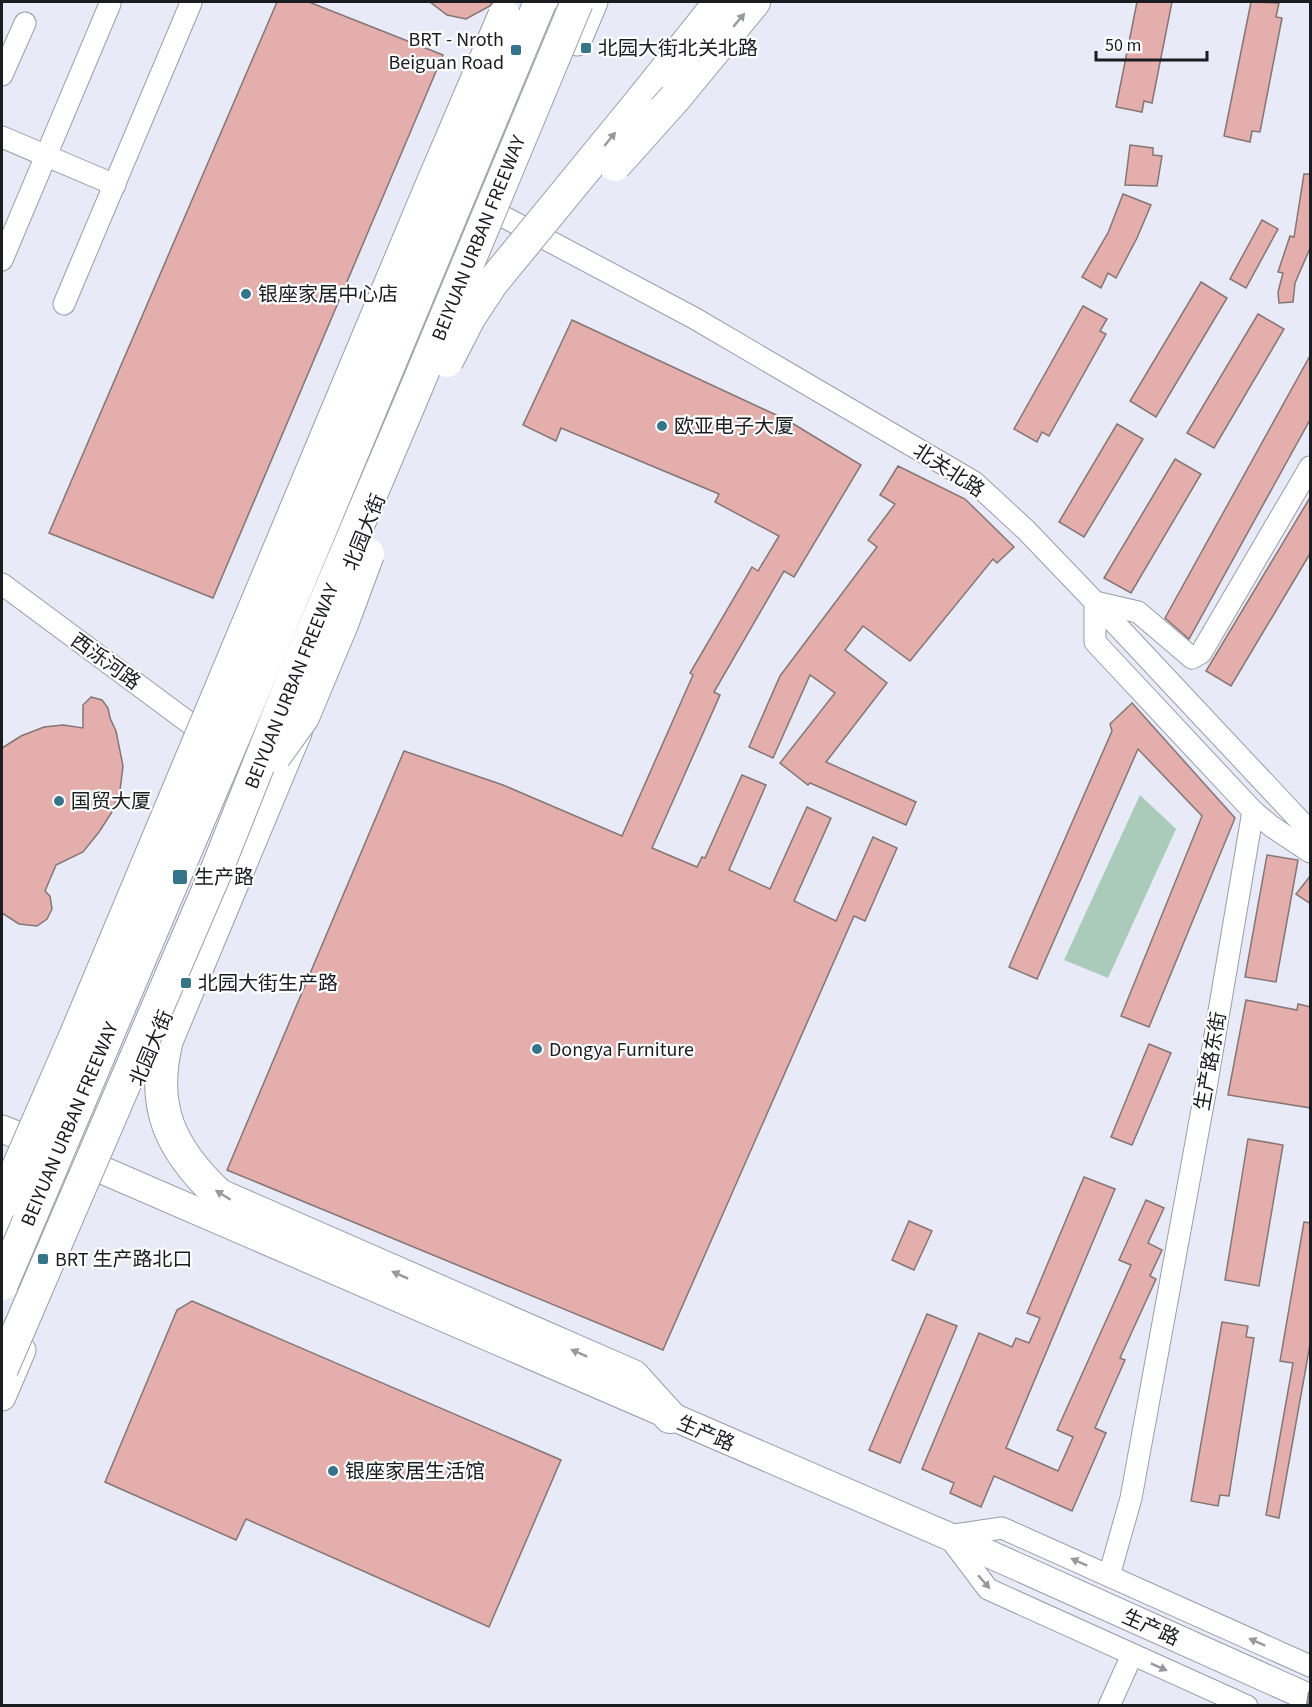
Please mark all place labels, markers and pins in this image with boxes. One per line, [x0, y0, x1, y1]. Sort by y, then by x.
place label: BRT - Nroth Beiguan Road [388, 26, 504, 77]
place label: 北园大街北关北路 [598, 35, 758, 63]
marker: 北园大街北关北路 [579, 41, 593, 55]
marker: BRT - Nroth Beiguan Road [509, 43, 523, 57]
place label: 银座家居中心店 [258, 281, 398, 309]
marker: 银座家居中心店 [239, 287, 253, 301]
place label: 欧亚电子大厦 [674, 413, 794, 441]
marker: 欧亚电子大厦 [655, 419, 669, 433]
place label: 国贸大厦 [71, 788, 151, 816]
marker: 国贸大厦 [52, 794, 66, 808]
place label: 生产路 [194, 864, 254, 892]
marker: 生产路 [171, 868, 189, 886]
place label: 北园大街生产路 [198, 970, 338, 998]
marker: 北园大街生产路 [179, 976, 193, 990]
place label: Dongya Furniture [549, 1036, 694, 1064]
marker: Dongya Furniture [530, 1042, 544, 1056]
place label: BRT 生产路北口 [55, 1246, 193, 1274]
marker: BRT 生产路北口 [36, 1252, 50, 1266]
place label: 银座家居生活馆 [345, 1458, 485, 1486]
marker: 银座家居生活馆 [326, 1464, 340, 1478]

